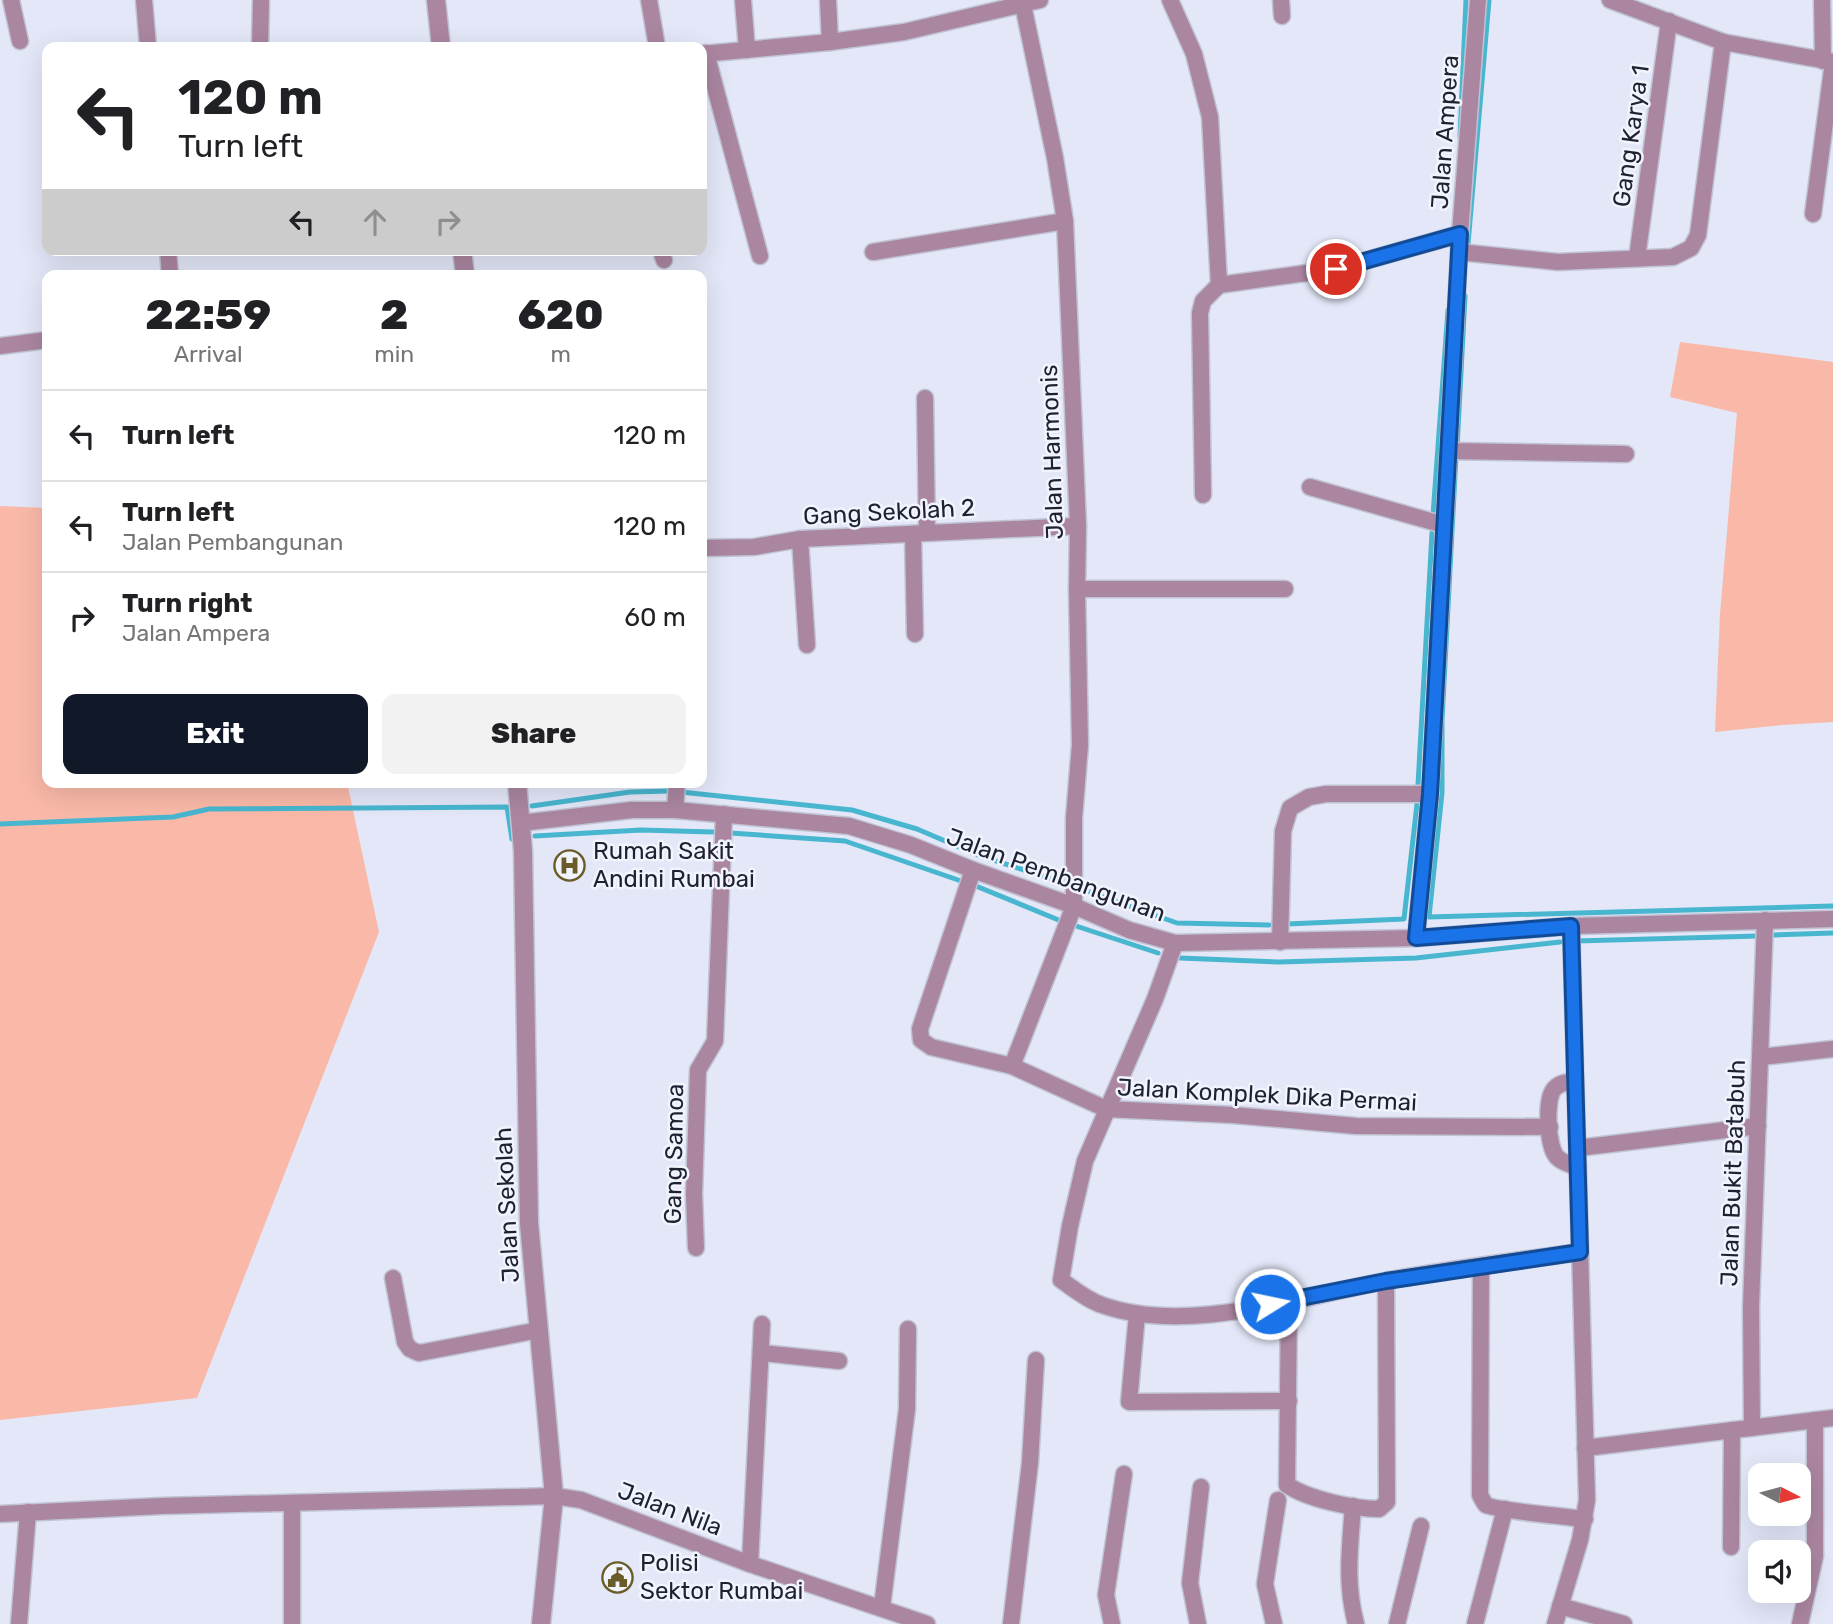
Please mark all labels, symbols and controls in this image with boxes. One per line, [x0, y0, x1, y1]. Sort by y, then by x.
street label: Jalan Ampera [1426, 54, 1464, 210]
street label: Gang Karya 1 [1607, 63, 1655, 209]
text: 120 m [178, 68, 323, 126]
icon: left [63, 70, 154, 161]
text: Turn left [178, 127, 303, 165]
icon: left [283, 203, 321, 241]
icon: ahead [356, 203, 394, 241]
icon: right [429, 203, 467, 241]
pin [1306, 239, 1366, 299]
icon: arrive [1317, 250, 1355, 288]
text: 22:59 [145, 290, 271, 340]
text: 2 [380, 290, 409, 340]
text: 620 [518, 290, 604, 340]
text: Arrival [174, 340, 243, 368]
text: min [374, 340, 414, 368]
text: m [550, 340, 571, 368]
street label: Jalan Harmonis [1035, 364, 1069, 540]
icon: left [63, 417, 101, 455]
text: Turn left [122, 420, 234, 451]
text: 120 m [614, 420, 686, 451]
street label: Gang Sekolah 2 [802, 494, 976, 530]
text: Turn left [122, 497, 234, 528]
icon: left [63, 508, 101, 546]
text: 120 m [614, 511, 686, 542]
text: Jalan Pembangunan [122, 528, 343, 556]
text: Turn right [122, 588, 252, 619]
icon: right [63, 599, 101, 637]
text: 60 m [624, 602, 686, 633]
text: Jalan Ampera [122, 619, 270, 647]
button: Exit [63, 694, 368, 774]
button: Share [382, 694, 686, 774]
street label: Jalan Pembangunan [943, 822, 1169, 928]
place label: Rumah Sakit Andini Rumbai [593, 837, 755, 893]
hospital icon: Rumah Sakit Andini Rumbai [553, 848, 587, 882]
street label: Jalan Bukit Batabuh [1715, 1059, 1751, 1287]
street label: Jalan Komplek Dika Permai [1116, 1073, 1418, 1117]
street label: Gang Samoa [659, 1083, 689, 1225]
street label: Jalan Sekolah [489, 1127, 525, 1283]
position arrow [1233, 1267, 1307, 1341]
north arrow [1748, 1463, 1811, 1526]
map controls [1748, 1463, 1811, 1603]
street label: Jalan Nila [614, 1476, 726, 1542]
button: sound [1748, 1540, 1811, 1603]
place label: Polisi Sektor Rumbai [640, 1549, 803, 1605]
public building icon: Polisi Sektor Rumbai [600, 1560, 634, 1594]

